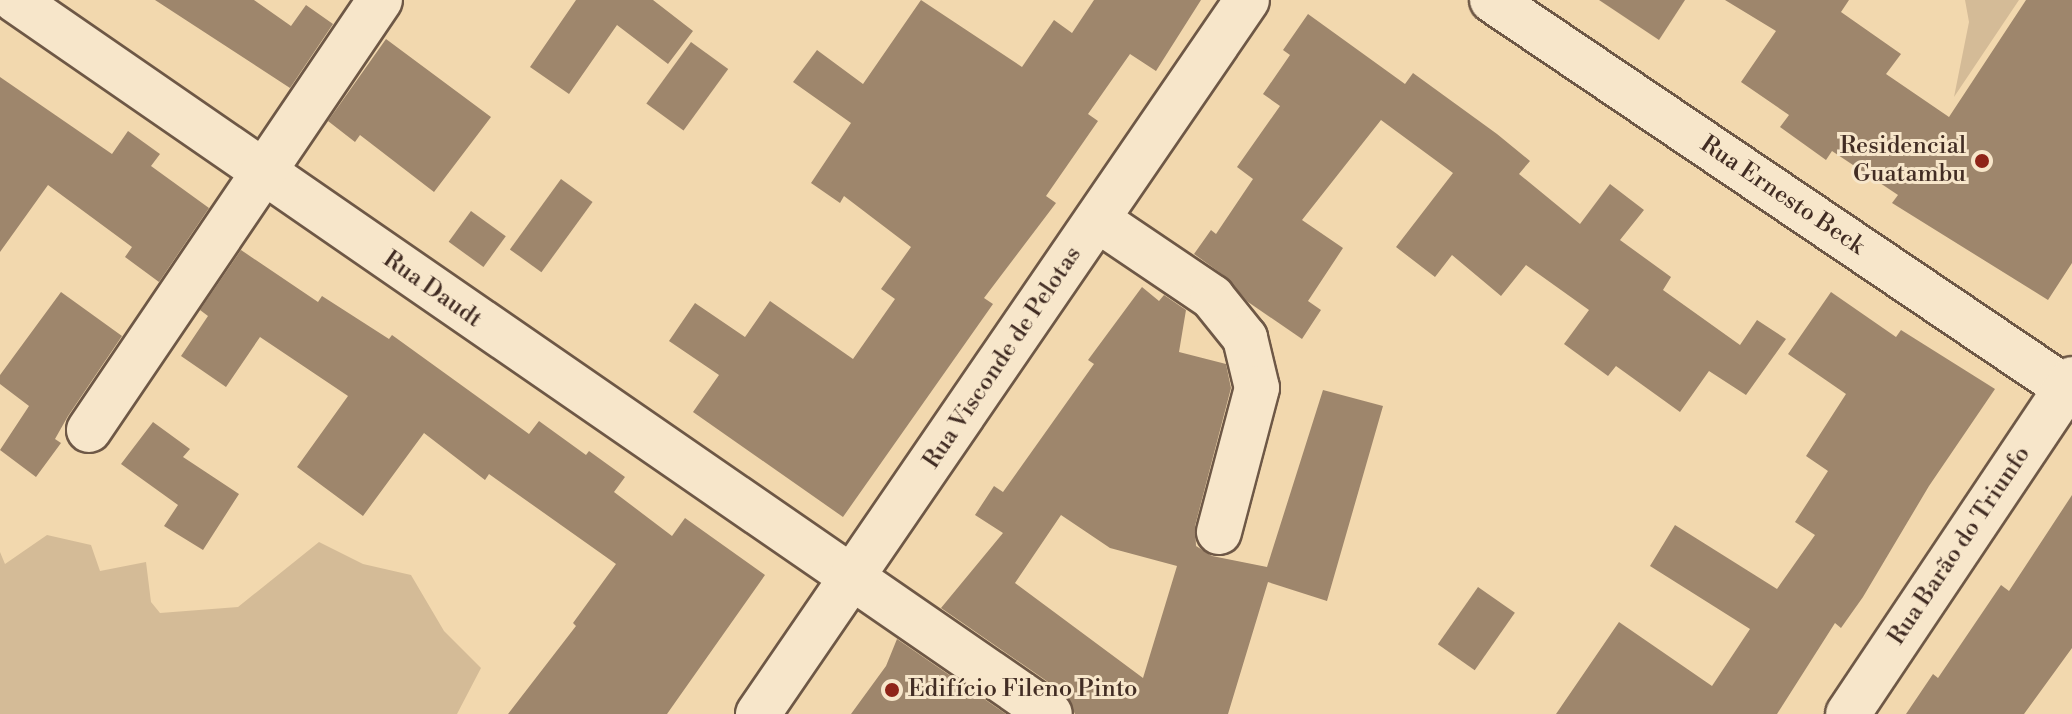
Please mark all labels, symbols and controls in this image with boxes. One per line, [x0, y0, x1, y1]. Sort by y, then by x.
street label: Rua Ernesto Beck [1694, 130, 1870, 262]
place label: Residencial Guatambu [1840, 133, 1966, 189]
marker: Residencial Guatambu [1973, 152, 1991, 170]
street label: Rua Visconde de Pelotas [918, 241, 1088, 475]
street label: Rua Daudt [377, 246, 487, 334]
street label: Rua Barão do Triunfo [1883, 441, 2037, 651]
place label: Edifício Fileno Pinto [908, 676, 1138, 704]
marker: Edifício Fileno Pinto [883, 681, 901, 699]

